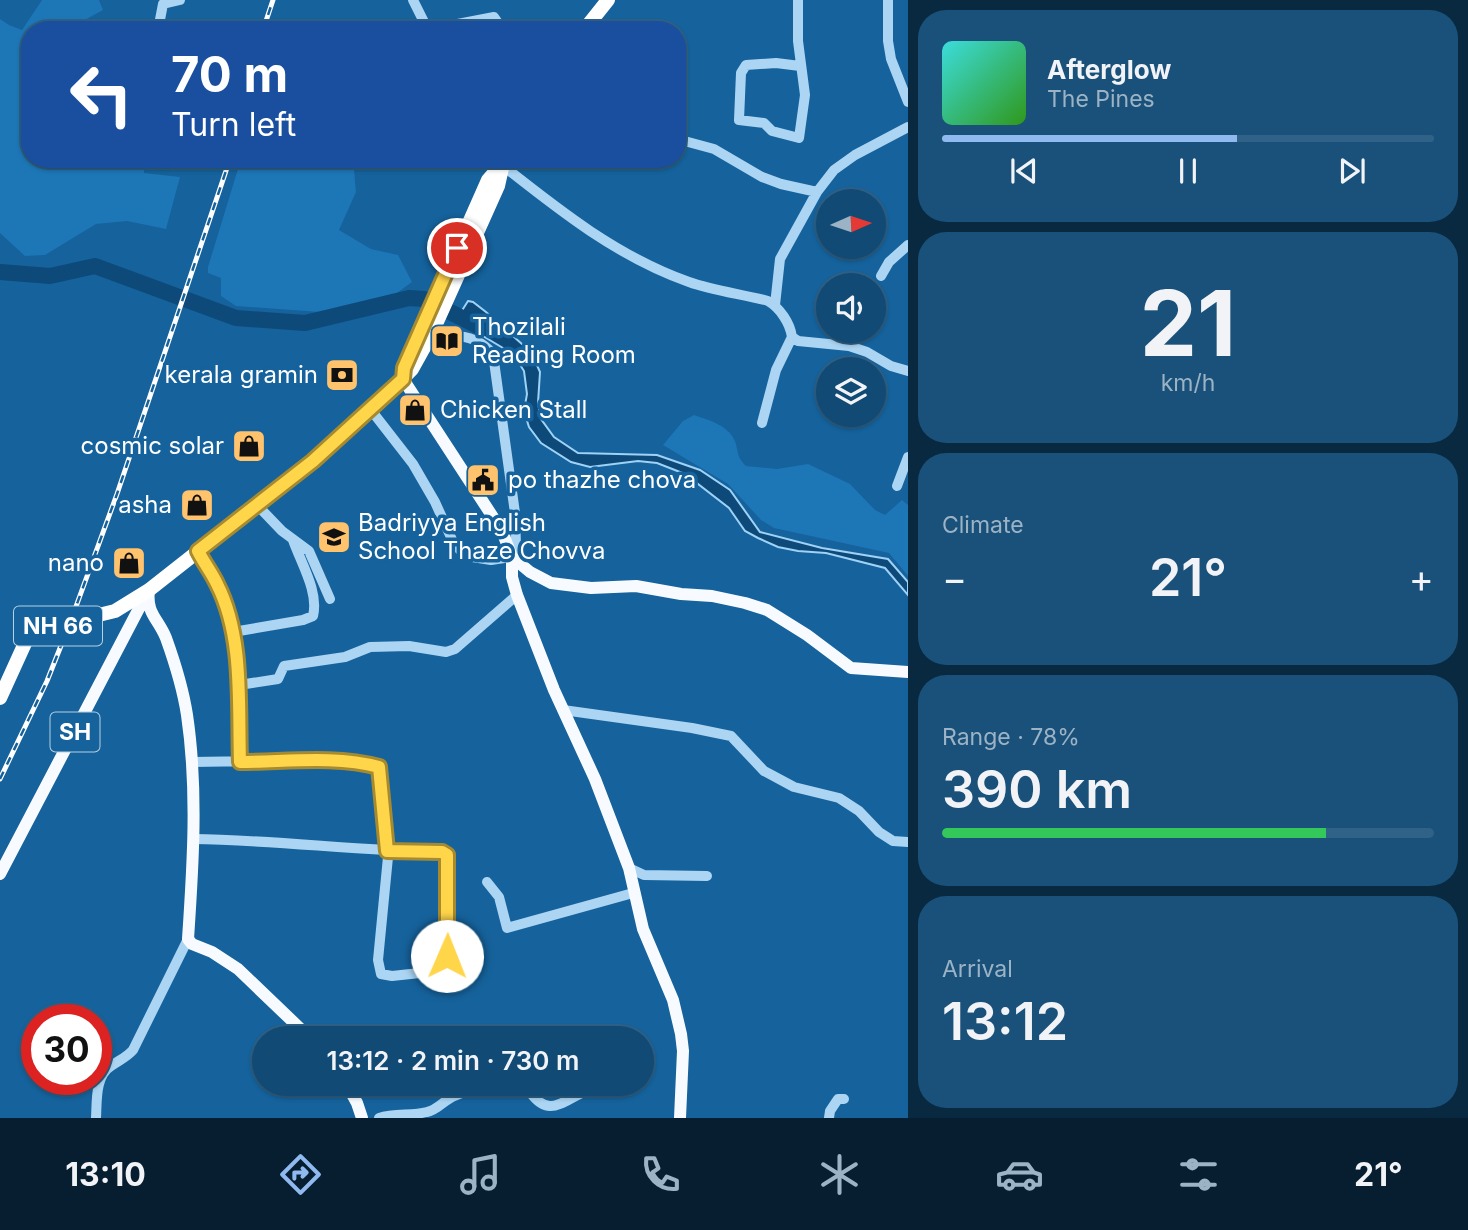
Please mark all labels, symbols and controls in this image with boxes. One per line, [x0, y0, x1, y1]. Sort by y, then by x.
text: 70 m [171, 45, 288, 104]
icon: left [56, 49, 147, 140]
text: Afterglow [1047, 54, 1171, 85]
text: The Pines [1047, 85, 1155, 113]
text: Turn left [171, 105, 296, 144]
icon: previous [1005, 152, 1043, 190]
icon: pause [1169, 152, 1207, 190]
icon: next [1333, 152, 1371, 190]
north arrow [816, 189, 886, 259]
map controls [816, 189, 886, 427]
pin [427, 218, 487, 278]
icon: arrive [438, 229, 476, 267]
text: 21 [1140, 268, 1236, 378]
button: sound [816, 273, 886, 343]
place label: Thozilali Reading Room [472, 312, 636, 369]
library icon: Thozilali Reading Room [428, 322, 466, 360]
bank icon: kerala gramin [323, 356, 361, 394]
button: layers [816, 357, 886, 427]
place label: kerala gramin [165, 360, 318, 389]
text: km/h [1161, 369, 1215, 397]
shop icon: Chicken Stall [396, 391, 434, 429]
place label: Chicken Stall [440, 395, 587, 424]
shop icon: cosmic solar [230, 427, 268, 465]
place label: cosmic solar [81, 431, 224, 460]
public building icon: po thazhe chova [464, 461, 502, 499]
place label: po thazhe chova [508, 465, 696, 494]
shop icon: asha [178, 486, 216, 524]
place label: asha [118, 490, 172, 519]
place label: Badriyya English School Thaze Chovva [358, 508, 605, 565]
text: Climate [942, 511, 1024, 539]
school or university icon: Badriyya English School Thaze Chovva [315, 518, 353, 556]
shop icon: nano [110, 544, 148, 582]
text: 21° [1149, 546, 1227, 609]
place label: nano [48, 548, 104, 577]
text: − [942, 555, 967, 601]
text: + [1409, 555, 1434, 601]
road number: NH 66 [14, 606, 102, 646]
road number: SH [50, 712, 100, 752]
text: Range · 78% [942, 723, 1080, 751]
text: 390 km [942, 758, 1132, 821]
position arrow [410, 919, 484, 993]
text: Arrival [942, 955, 1013, 983]
text: 13:12 [942, 990, 1068, 1053]
speed limit sign: 30 [21, 1004, 112, 1095]
text: 13:12 · 2 min · 730 m [327, 1045, 579, 1076]
icon: directions [276, 1150, 325, 1199]
icon: music [456, 1150, 505, 1199]
icon: phone [636, 1150, 685, 1199]
icon: climate [815, 1150, 864, 1199]
icon: car [995, 1150, 1044, 1199]
icon: filters [1174, 1150, 1223, 1199]
text: 13:10 [65, 1155, 146, 1194]
text: 21° [1354, 1155, 1403, 1194]

